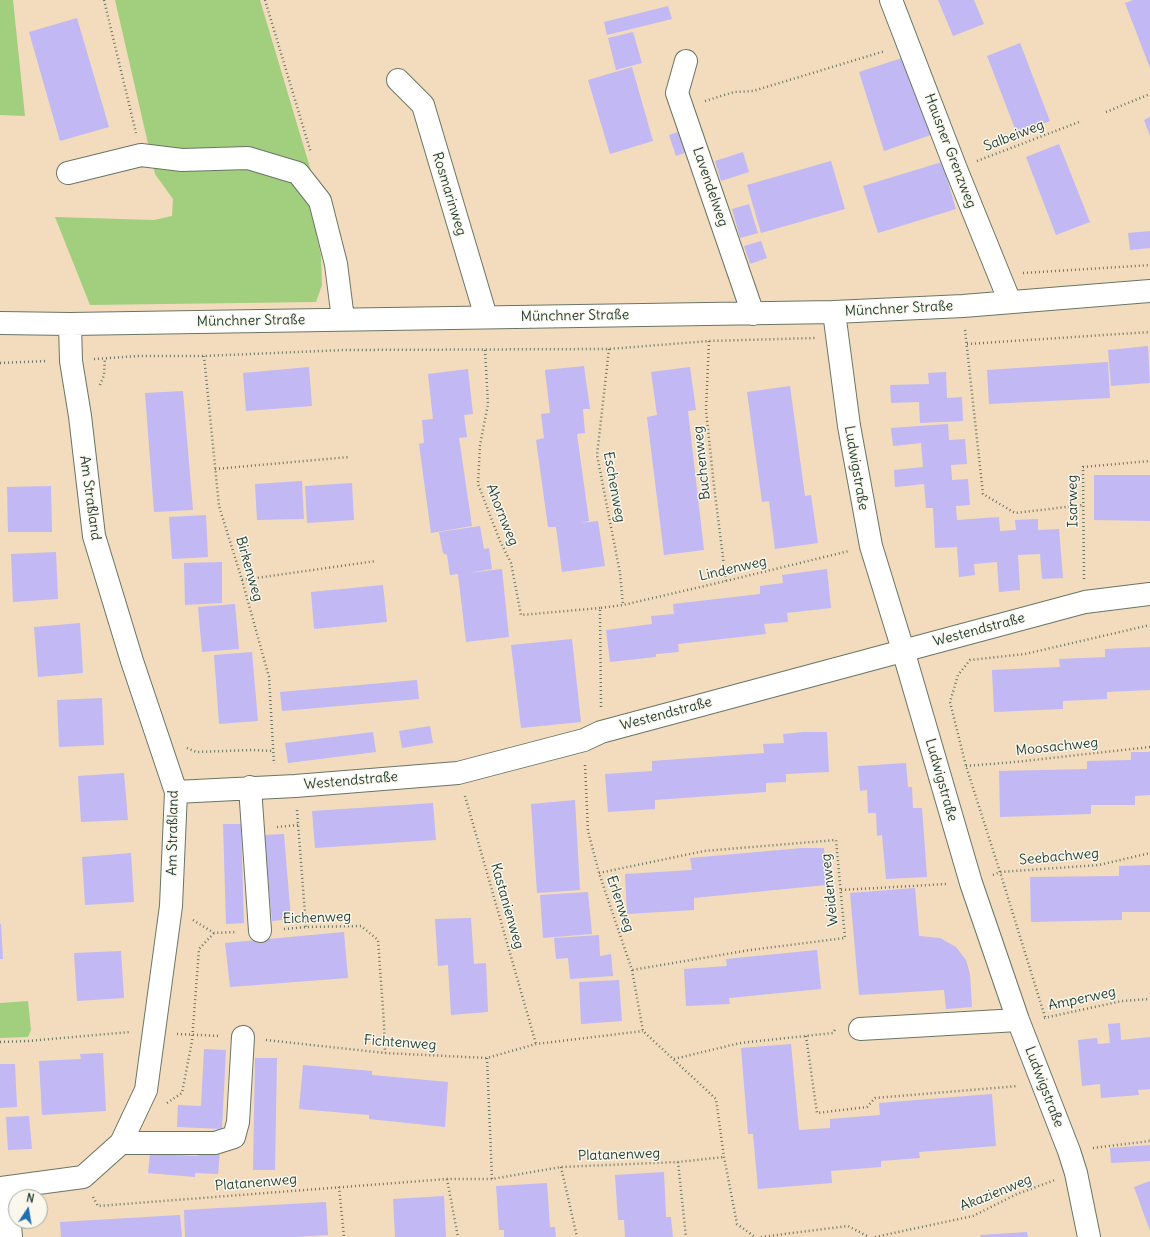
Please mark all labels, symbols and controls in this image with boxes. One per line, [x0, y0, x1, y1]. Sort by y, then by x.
street label: Hausner Grenzweg [920, 91, 980, 211]
street label: Salbeiweg [981, 117, 1047, 155]
street label: Lavendelweg [689, 145, 731, 229]
street label: Rosmarinweg [428, 150, 470, 238]
street label: Münchner Straße [844, 298, 954, 320]
street label: Münchner Straße [521, 307, 629, 325]
street label: Münchner Straße [197, 312, 305, 330]
street label: Ludwigstraße [840, 424, 872, 512]
street label: Buchenweg [690, 425, 714, 501]
street label: Eschenweg [600, 450, 628, 524]
street label: Am Straßland [76, 454, 104, 542]
street label: Isarweg [1064, 475, 1082, 527]
street label: Ahornweg [482, 482, 522, 548]
street label: Birkenweg [232, 535, 266, 603]
street label: Lindenweg [698, 553, 768, 585]
street label: Westendstraße [931, 610, 1027, 650]
street label: Westendstraße [618, 694, 714, 734]
street label: Moosachweg [1015, 734, 1099, 760]
street label: Ludwigstraße [921, 737, 961, 823]
street label: Westendstraße [303, 769, 399, 793]
street label: Am Straßland [164, 790, 182, 876]
street label: Seebachweg [1018, 845, 1100, 869]
street label: Weidenweg [818, 853, 842, 927]
street label: Kastanienweg [487, 861, 527, 951]
street label: Erlenweg [602, 873, 638, 935]
street label: Eichenweg [282, 908, 352, 928]
street label: Amperweg [1047, 984, 1117, 1014]
street label: Fichtenweg [363, 1032, 437, 1054]
street label: Ludwigstraße [1021, 1044, 1067, 1130]
street label: Platanenweg [578, 1145, 660, 1165]
street label: Platanenweg [214, 1171, 298, 1195]
street label: Akazienweg [958, 1171, 1034, 1215]
north arrow [8, 1189, 48, 1229]
text: N [25, 1191, 35, 1206]

